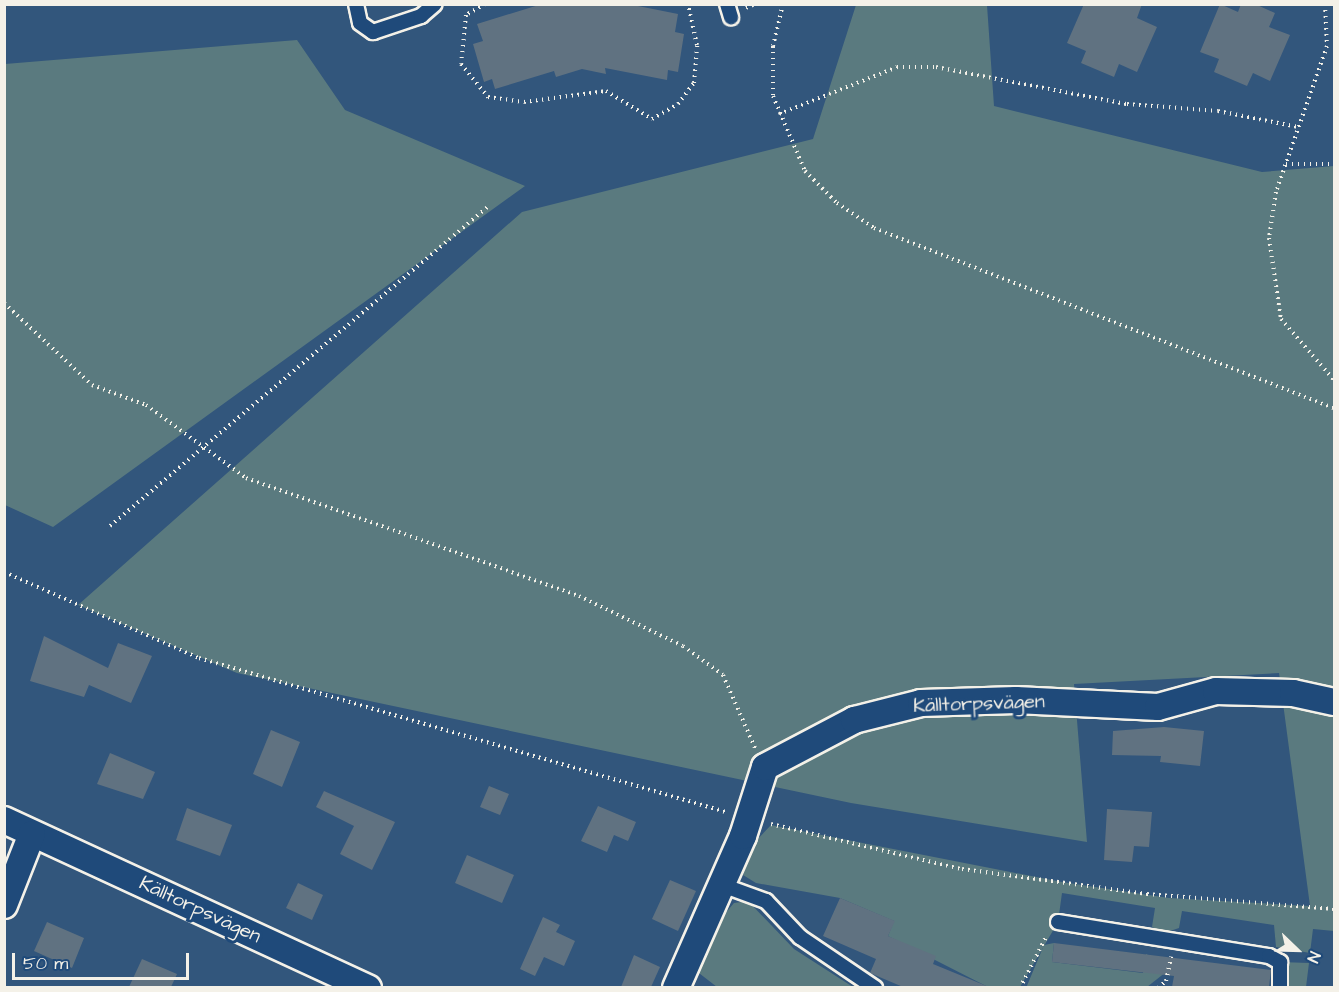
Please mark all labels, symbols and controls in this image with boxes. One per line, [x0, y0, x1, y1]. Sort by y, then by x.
street label: Källtorpsvägen [913, 690, 1045, 718]
street label: Källtorpsvägen [135, 871, 265, 949]
north arrow [1267, 920, 1327, 980]
scale bar [15, 941, 192, 979]
text: N [1301, 948, 1326, 966]
text: 50 m [23, 951, 68, 976]

